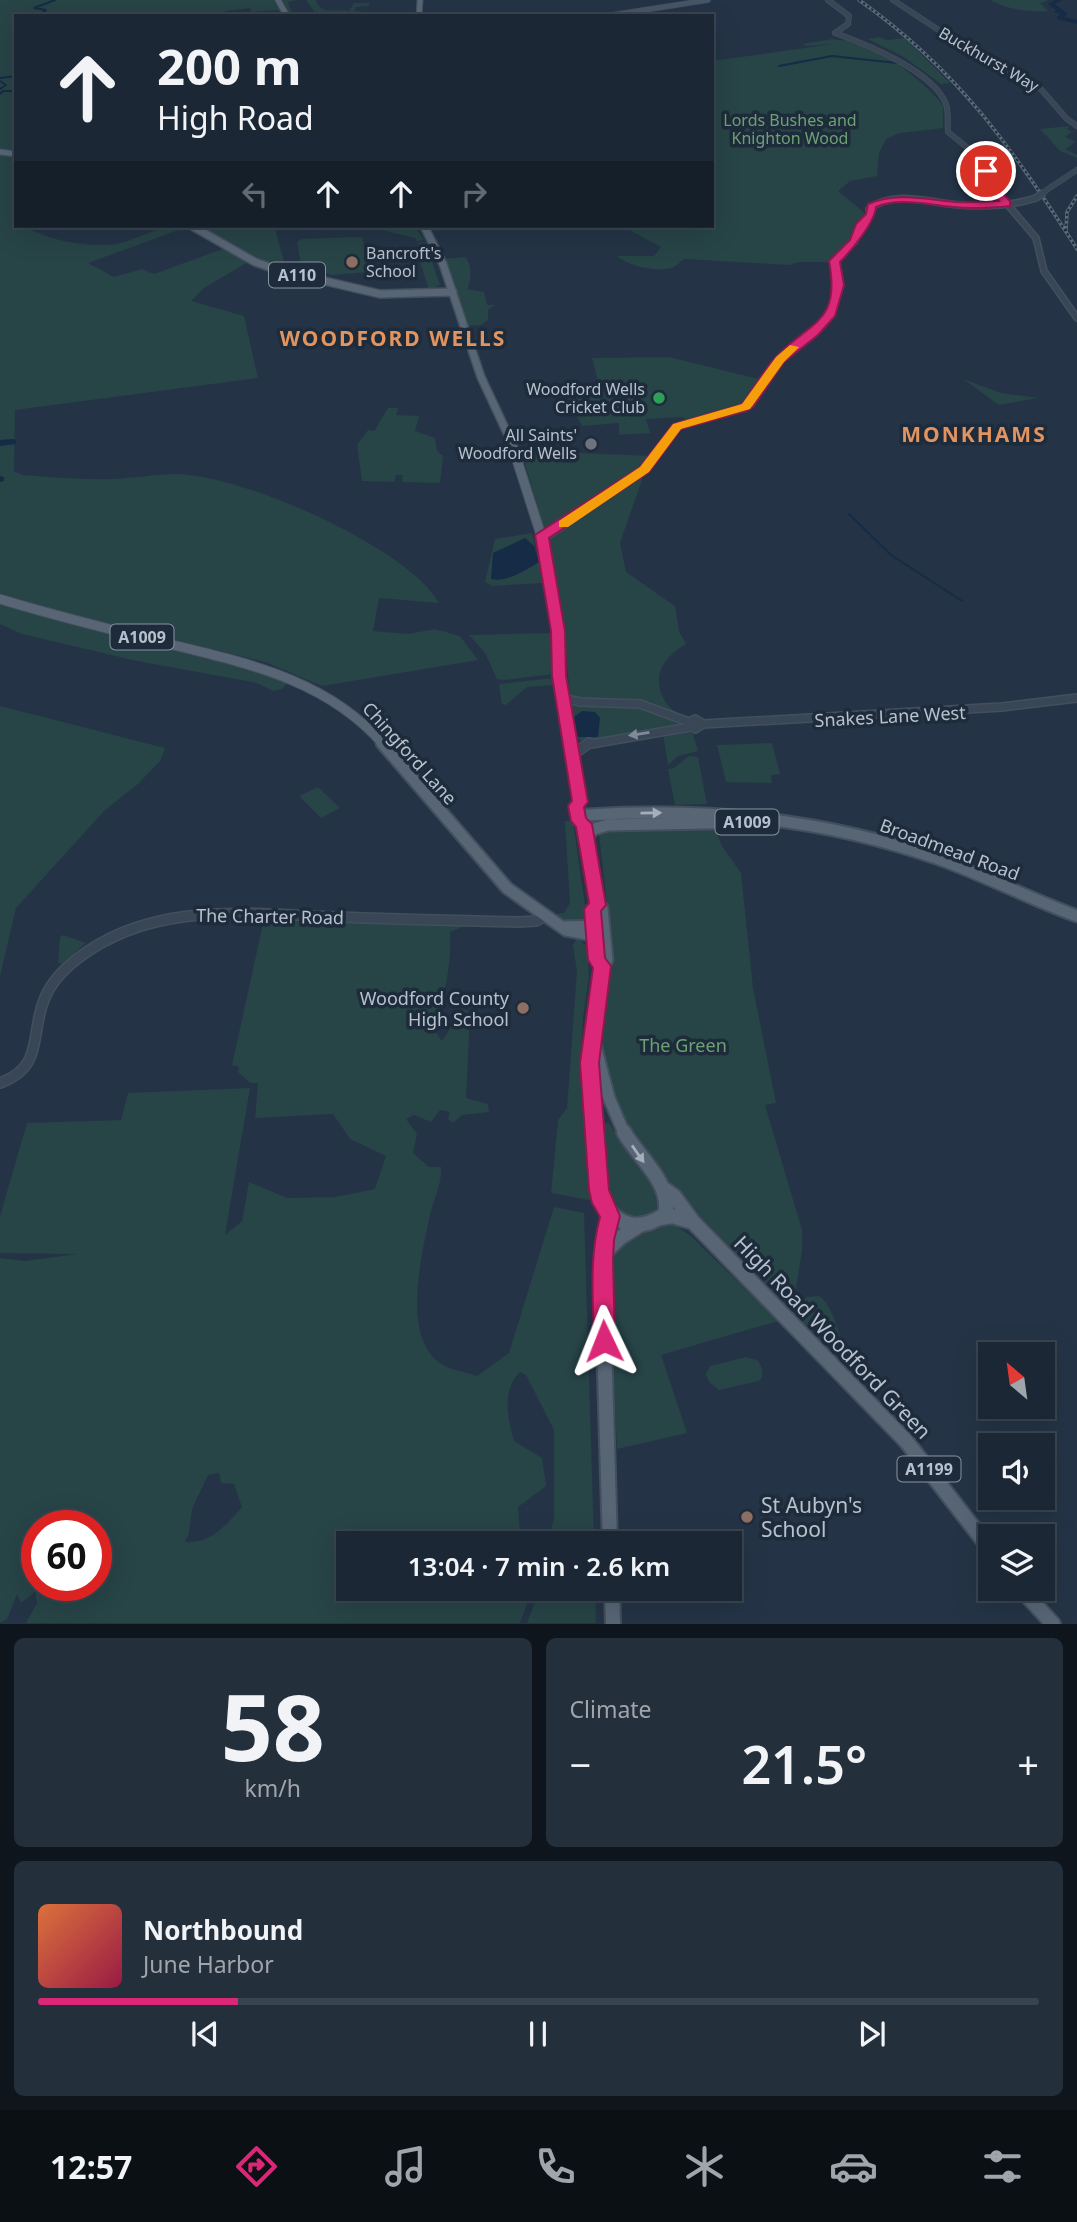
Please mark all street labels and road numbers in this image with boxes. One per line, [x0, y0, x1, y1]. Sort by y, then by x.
street label: Buckhurst Way [935, 21, 1044, 97]
road number: A110 [269, 262, 325, 288]
road number: A1009 [110, 624, 174, 650]
street label: Chingford Lane [358, 697, 462, 809]
street label: Snakes Lane West [814, 700, 967, 732]
road number: A1009 [716, 810, 778, 834]
street label: Broadmead Road [877, 813, 1023, 885]
street label: The Charter Road [196, 903, 344, 929]
street label: High Road Woodford Green [728, 1229, 938, 1445]
road number: A1199 [898, 1456, 960, 1482]

